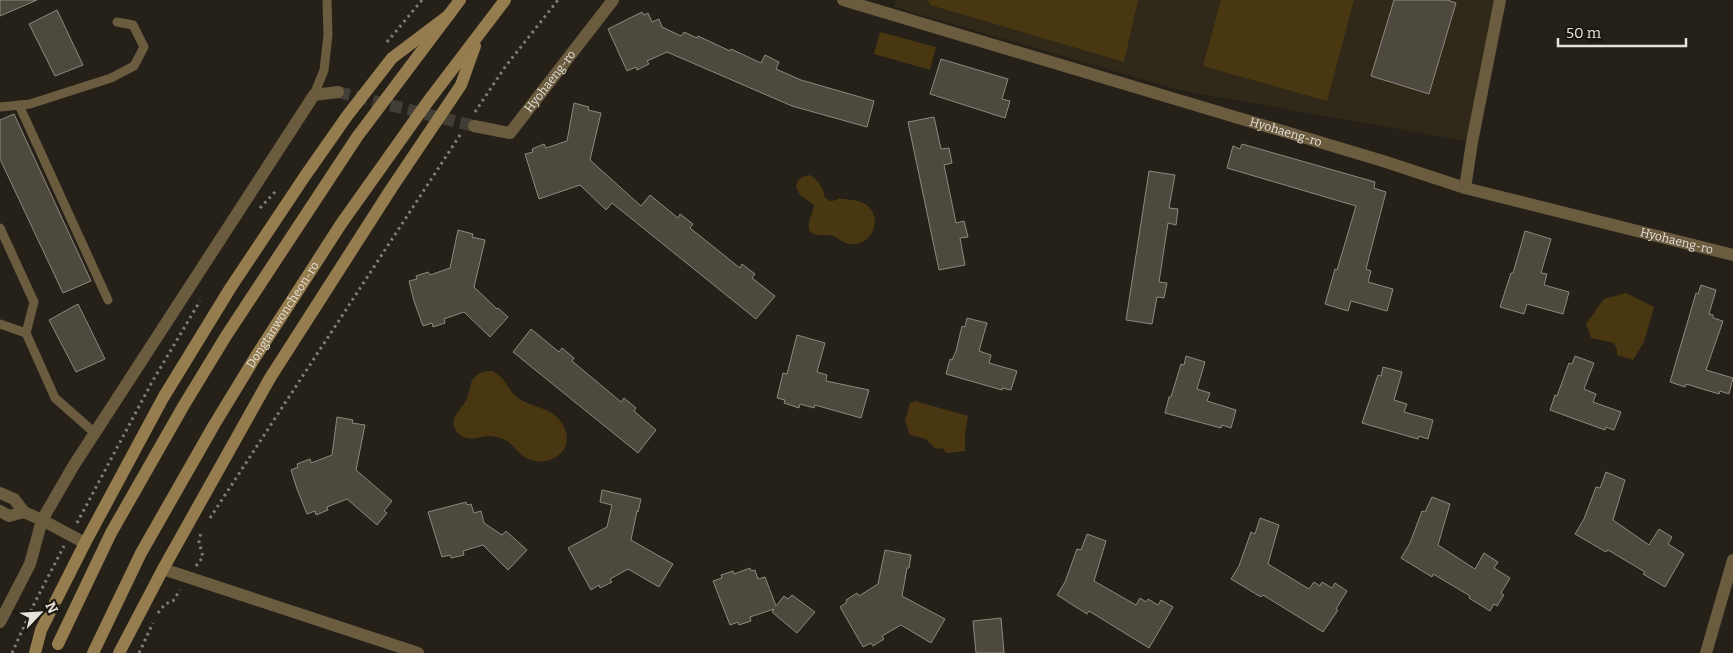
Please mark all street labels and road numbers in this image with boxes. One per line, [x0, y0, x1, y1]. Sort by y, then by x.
street label: Hyohaeng-ro [522, 47, 578, 115]
street label: Hyohaeng-ro [1248, 115, 1324, 149]
street label: Hyohaeng-ro [1639, 225, 1715, 257]
street label: Dongtanwoncheon-ro [243, 259, 322, 371]

